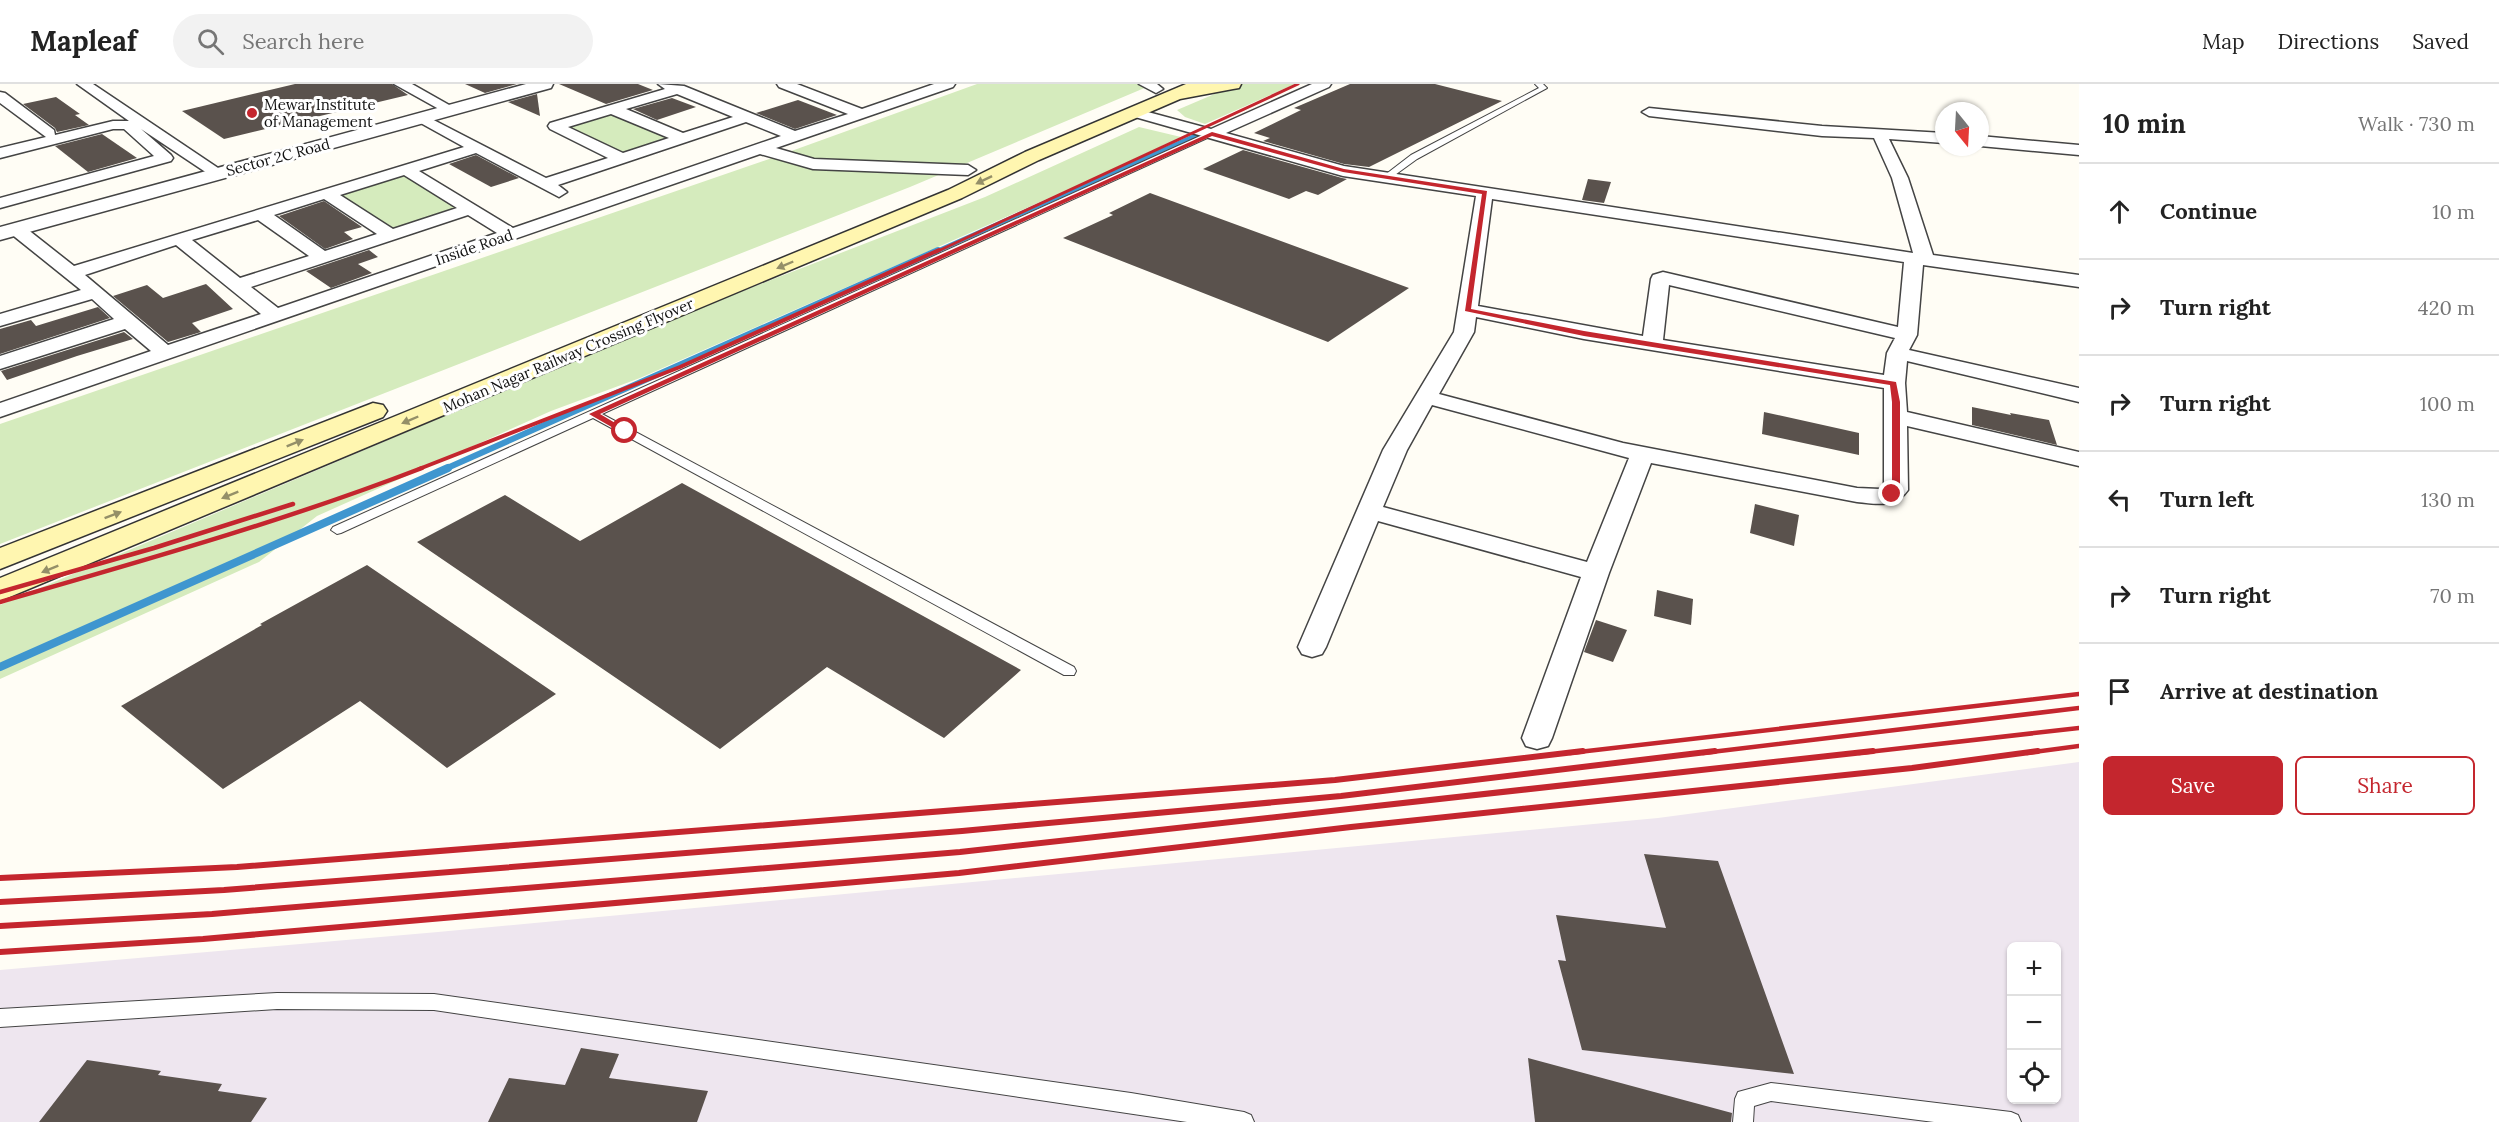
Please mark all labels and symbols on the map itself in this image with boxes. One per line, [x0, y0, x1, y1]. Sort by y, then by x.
place label: Mewar Institute of Management [264, 95, 376, 131]
north arrow [1935, 102, 1989, 156]
marker: Mewar Institute of Management [245, 106, 259, 120]
street label: Sector 2C Road [224, 134, 332, 180]
one-way arrow [975, 174, 993, 184]
street label: Inside Road [433, 225, 515, 269]
one-way arrow [775, 260, 793, 270]
street label: Mohan Nagar Railway Crossing Flyover [440, 293, 697, 417]
one-way arrow [401, 415, 419, 425]
route start [611, 417, 637, 443]
one-way arrow [286, 438, 304, 448]
route end [1878, 480, 1904, 506]
one-way arrow [221, 490, 239, 500]
one-way arrow [104, 509, 122, 519]
one-way arrow [41, 565, 59, 574]

